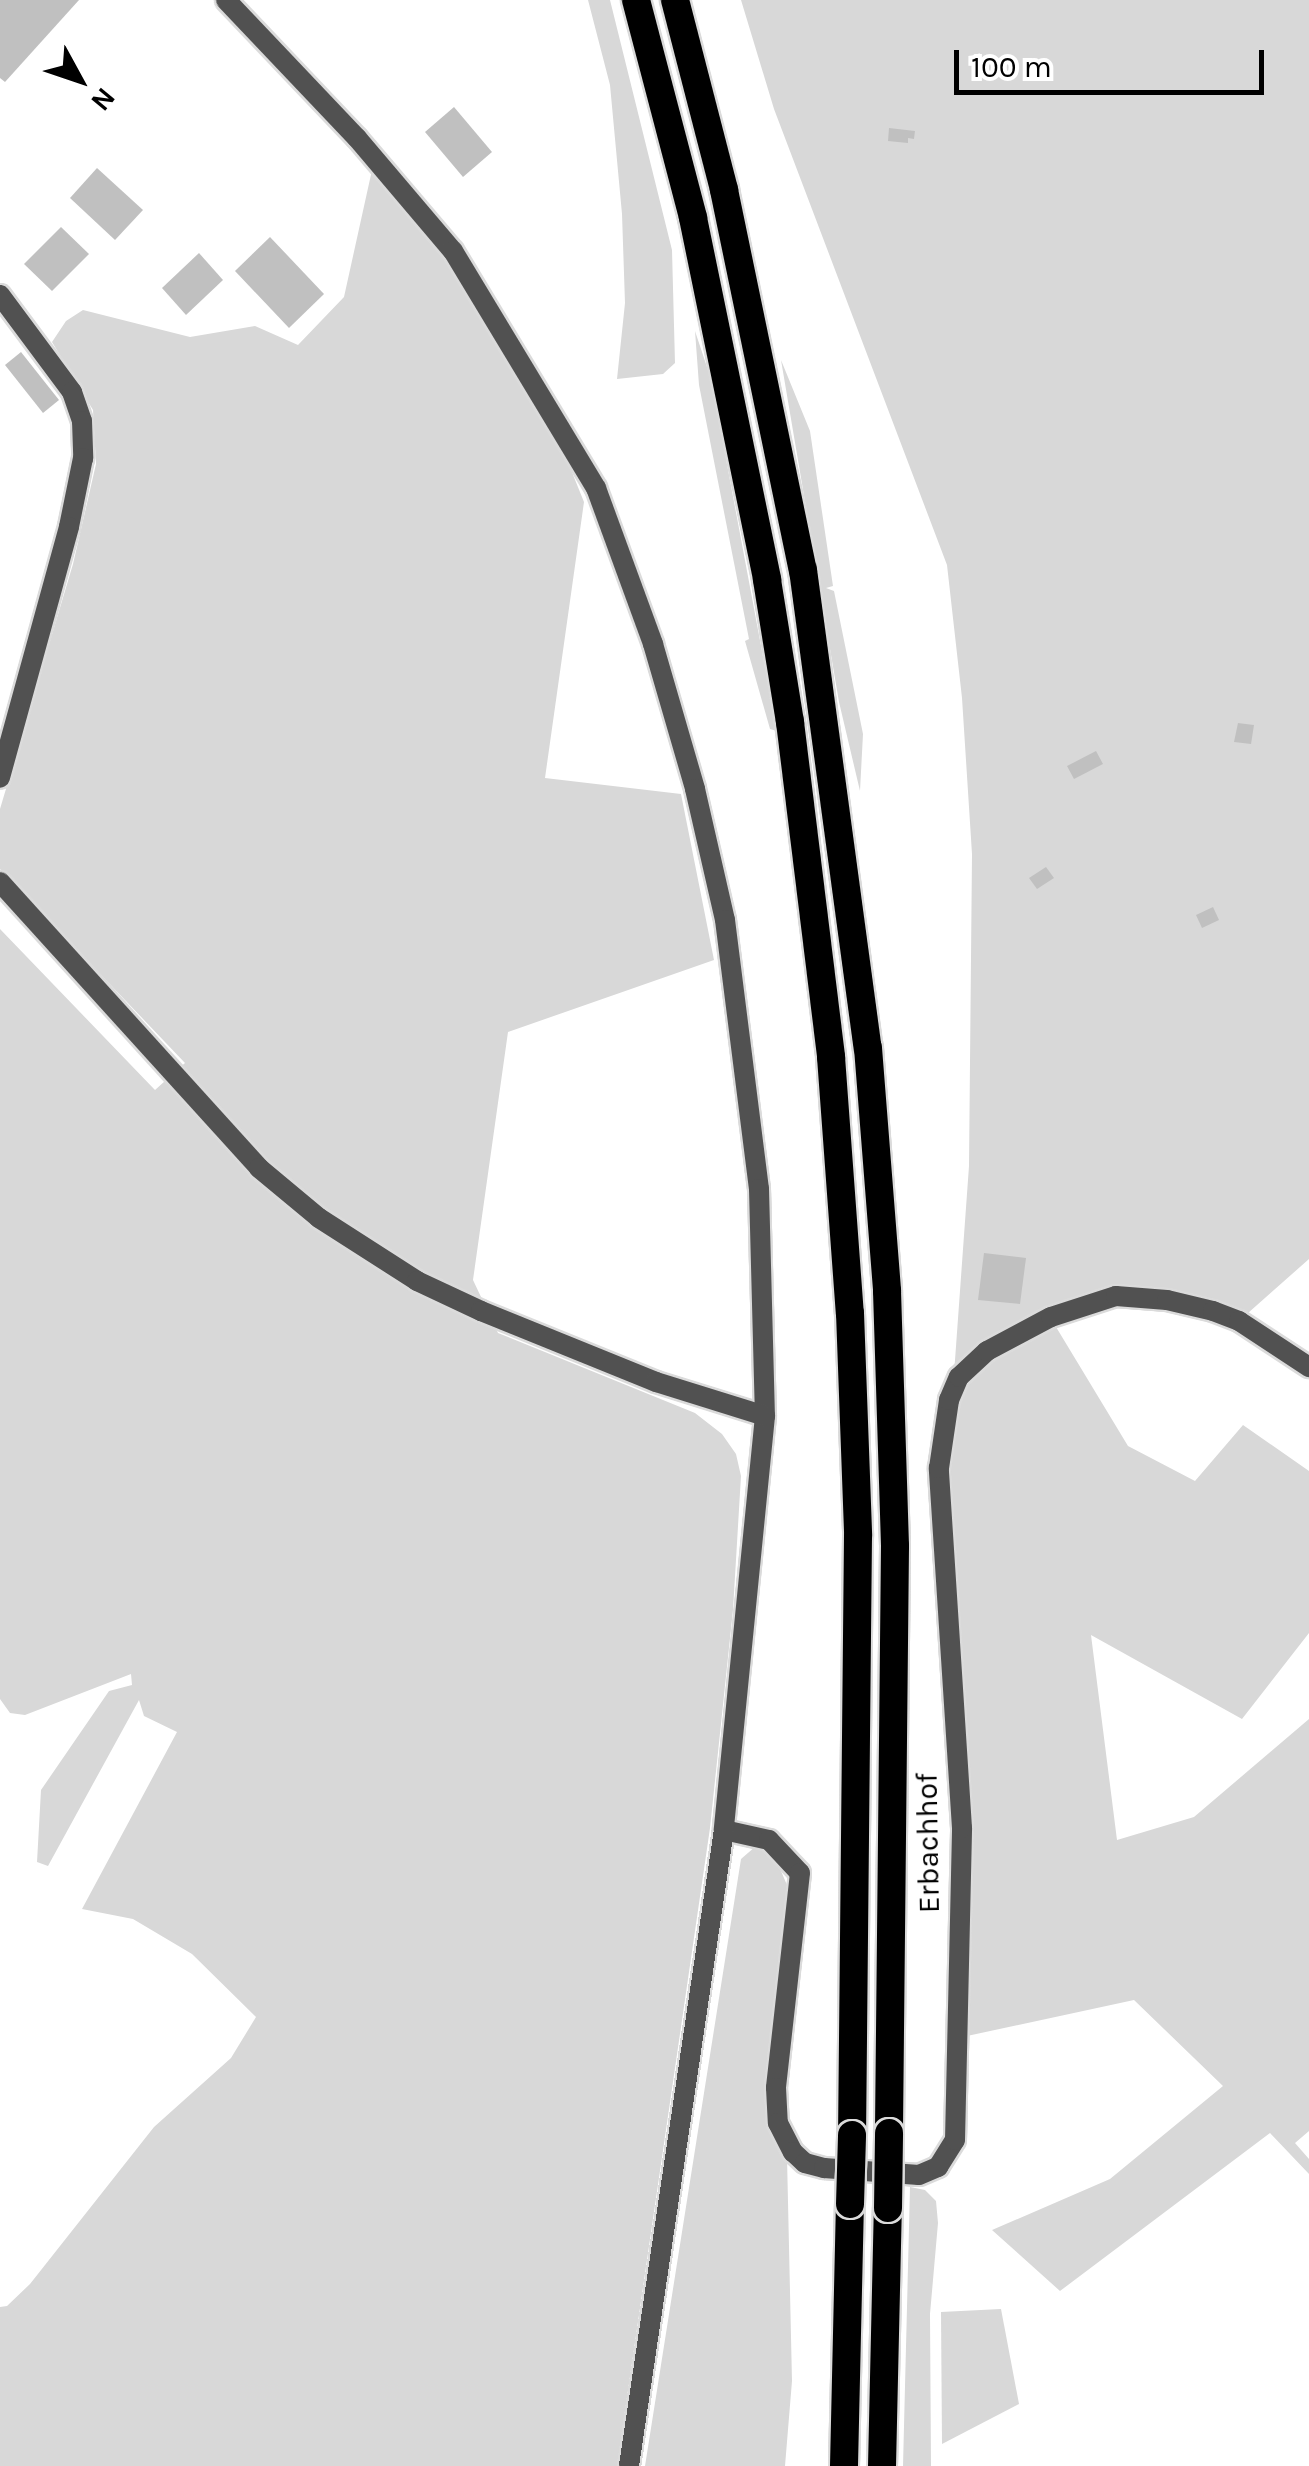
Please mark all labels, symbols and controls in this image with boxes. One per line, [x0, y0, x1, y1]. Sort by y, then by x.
north arrow [30, 30, 130, 130]
scale bar [959, 30, 1269, 92]
text: 100 m [971, 49, 1052, 85]
text: N [84, 81, 122, 118]
street label: Erbachhof [909, 1773, 947, 1913]

